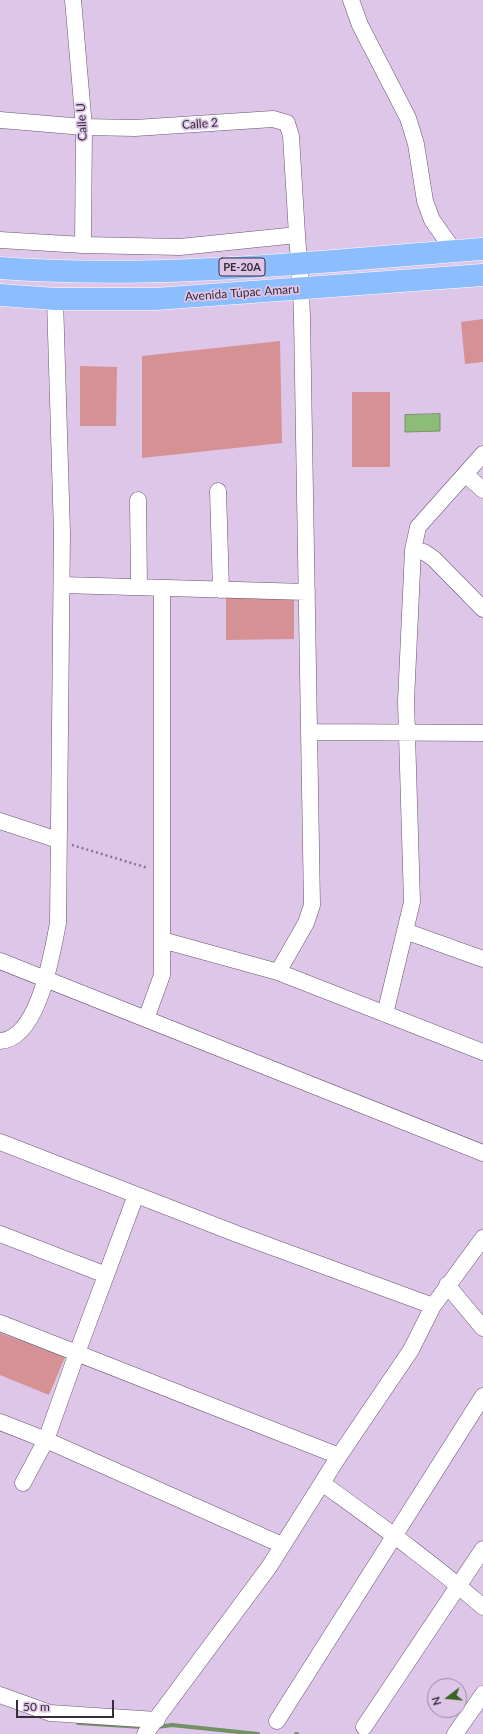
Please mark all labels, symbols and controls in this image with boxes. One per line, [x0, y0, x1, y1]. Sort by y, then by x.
street label: Calle U [74, 103, 90, 141]
street label: Calle 2 [182, 116, 218, 132]
road number: PE-20A [219, 258, 265, 276]
street label: Avenida Túpac Amaru [184, 282, 300, 304]
north arrow [427, 1678, 467, 1718]
scale bar [18, 1692, 116, 1718]
text: N [429, 1695, 443, 1707]
text: 50 m [23, 1699, 50, 1714]

